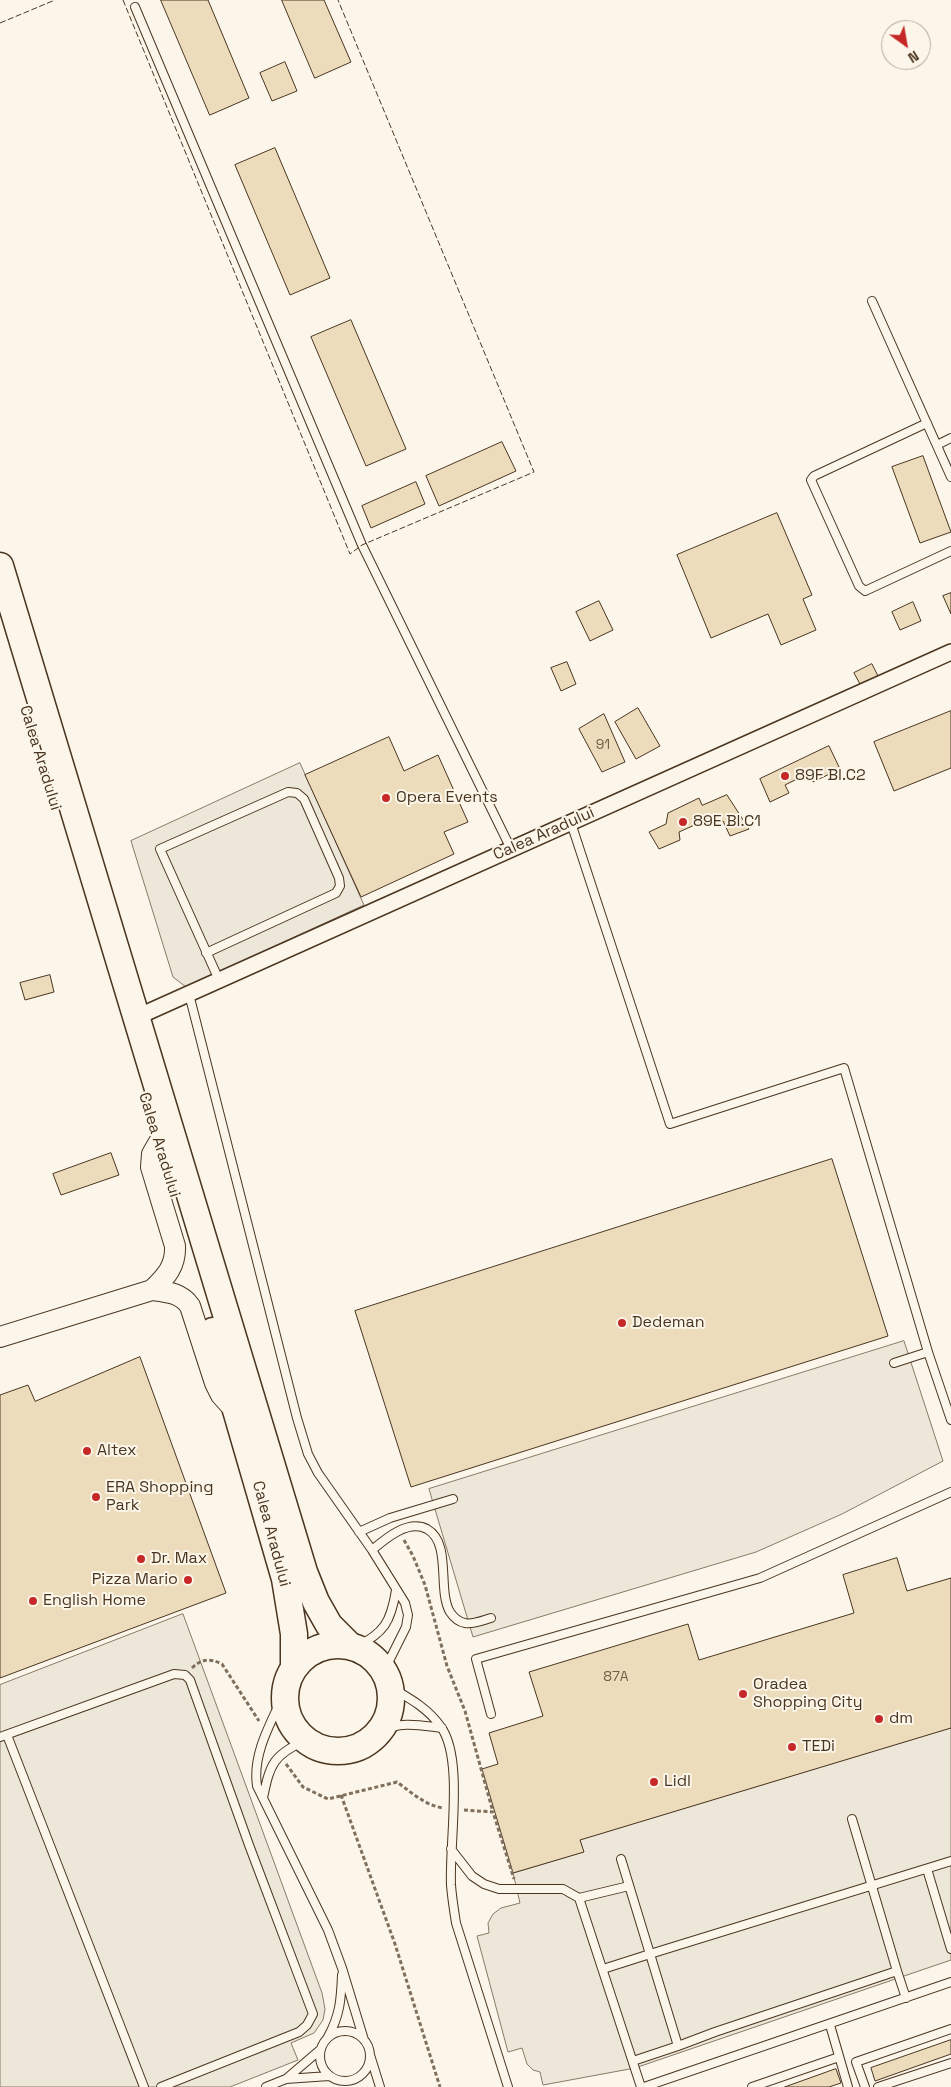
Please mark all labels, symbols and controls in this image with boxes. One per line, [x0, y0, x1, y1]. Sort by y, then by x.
north arrow [881, 20, 931, 70]
text: N [905, 47, 922, 67]
street label: Calea Aradului [15, 703, 65, 813]
house number: 91 [596, 737, 610, 753]
place label: 89F Bl.C2 [795, 766, 866, 786]
marker: 89F Bl.C2 [779, 770, 791, 782]
place label: Opera Events [396, 788, 498, 808]
marker: Opera Events [380, 792, 392, 804]
street label: Calea Aradului [490, 803, 598, 865]
place label: 89E Bl.C1 [693, 812, 761, 832]
marker: 89E Bl.C1 [677, 816, 689, 828]
street label: Calea Aradului [134, 1090, 184, 1200]
place label: Dedeman [632, 1313, 705, 1333]
marker: Dedeman [616, 1317, 628, 1329]
place label: Altex [97, 1441, 137, 1461]
marker: Altex [81, 1445, 93, 1457]
place label: ERA Shopping Park [106, 1478, 213, 1516]
street label: Calea Aradului [248, 1479, 294, 1589]
marker: ERA Shopping Park [90, 1491, 102, 1503]
place label: Dr. Max [151, 1549, 207, 1569]
marker: Dr. Max [135, 1553, 147, 1565]
place label: Pizza Mario [92, 1570, 178, 1590]
marker: Pizza Mario [182, 1574, 194, 1586]
place label: English Home [43, 1591, 146, 1611]
marker: English Home [27, 1595, 39, 1607]
house number: 87A [603, 1669, 629, 1685]
place label: Oradea Shopping City [753, 1675, 863, 1713]
marker: Oradea Shopping City [737, 1688, 749, 1700]
place label: dm [889, 1709, 913, 1729]
marker: dm [873, 1713, 885, 1725]
place label: TEDi [802, 1737, 835, 1757]
marker: TEDi [786, 1741, 798, 1753]
place label: Lidl [664, 1772, 691, 1792]
marker: Lidl [648, 1776, 660, 1788]

